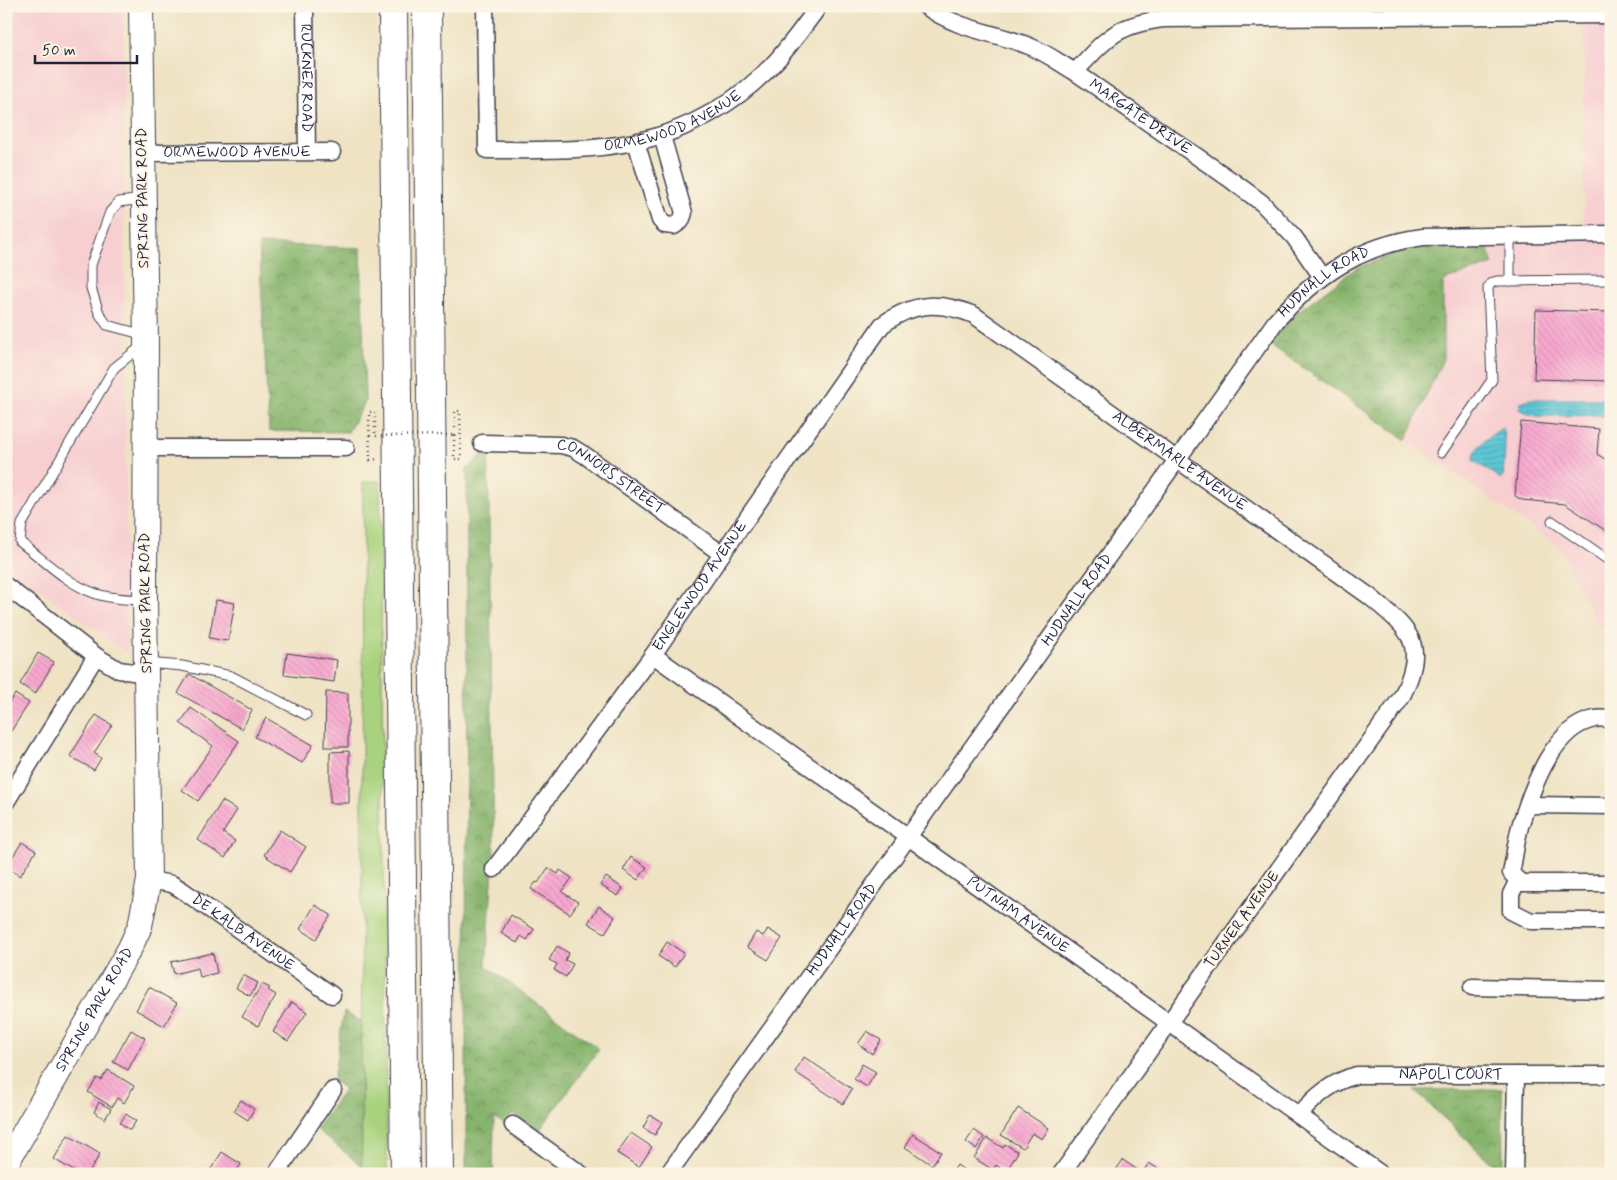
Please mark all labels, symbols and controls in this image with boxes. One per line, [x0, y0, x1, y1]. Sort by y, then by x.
street label: RUCKNER ROAD [295, 24, 317, 132]
scale bar [35, 32, 138, 64]
text: 50 m [42, 41, 76, 61]
street label: MARGATE DRIVE [1085, 75, 1196, 160]
street label: ORMEWOOD AVENUE [603, 86, 746, 157]
street label: SPRING PARK ROAD [132, 128, 154, 268]
street label: ORMEWOOD AVENUE [163, 142, 311, 163]
street label: HUDNALL ROAD [1274, 242, 1373, 322]
street label: ALBERMARLE AVENUE [1108, 406, 1251, 516]
street label: CONNORS STREET [555, 434, 668, 519]
street label: ENGLEWOOD AVENUE [648, 517, 752, 655]
street label: SPRING PARK ROAD [135, 533, 157, 673]
street label: HUDNALL ROAD [1037, 550, 1117, 650]
street label: TURNER AVENUE [1200, 867, 1284, 973]
street label: PUTNAM AVENUE [963, 872, 1073, 958]
street label: HUDNALL ROAD [802, 879, 882, 980]
street label: DE KALB AVENUE [187, 889, 298, 976]
street label: SPRING PARK ROAD [51, 944, 138, 1076]
street label: NAPOLI COURT [1399, 1065, 1503, 1085]

